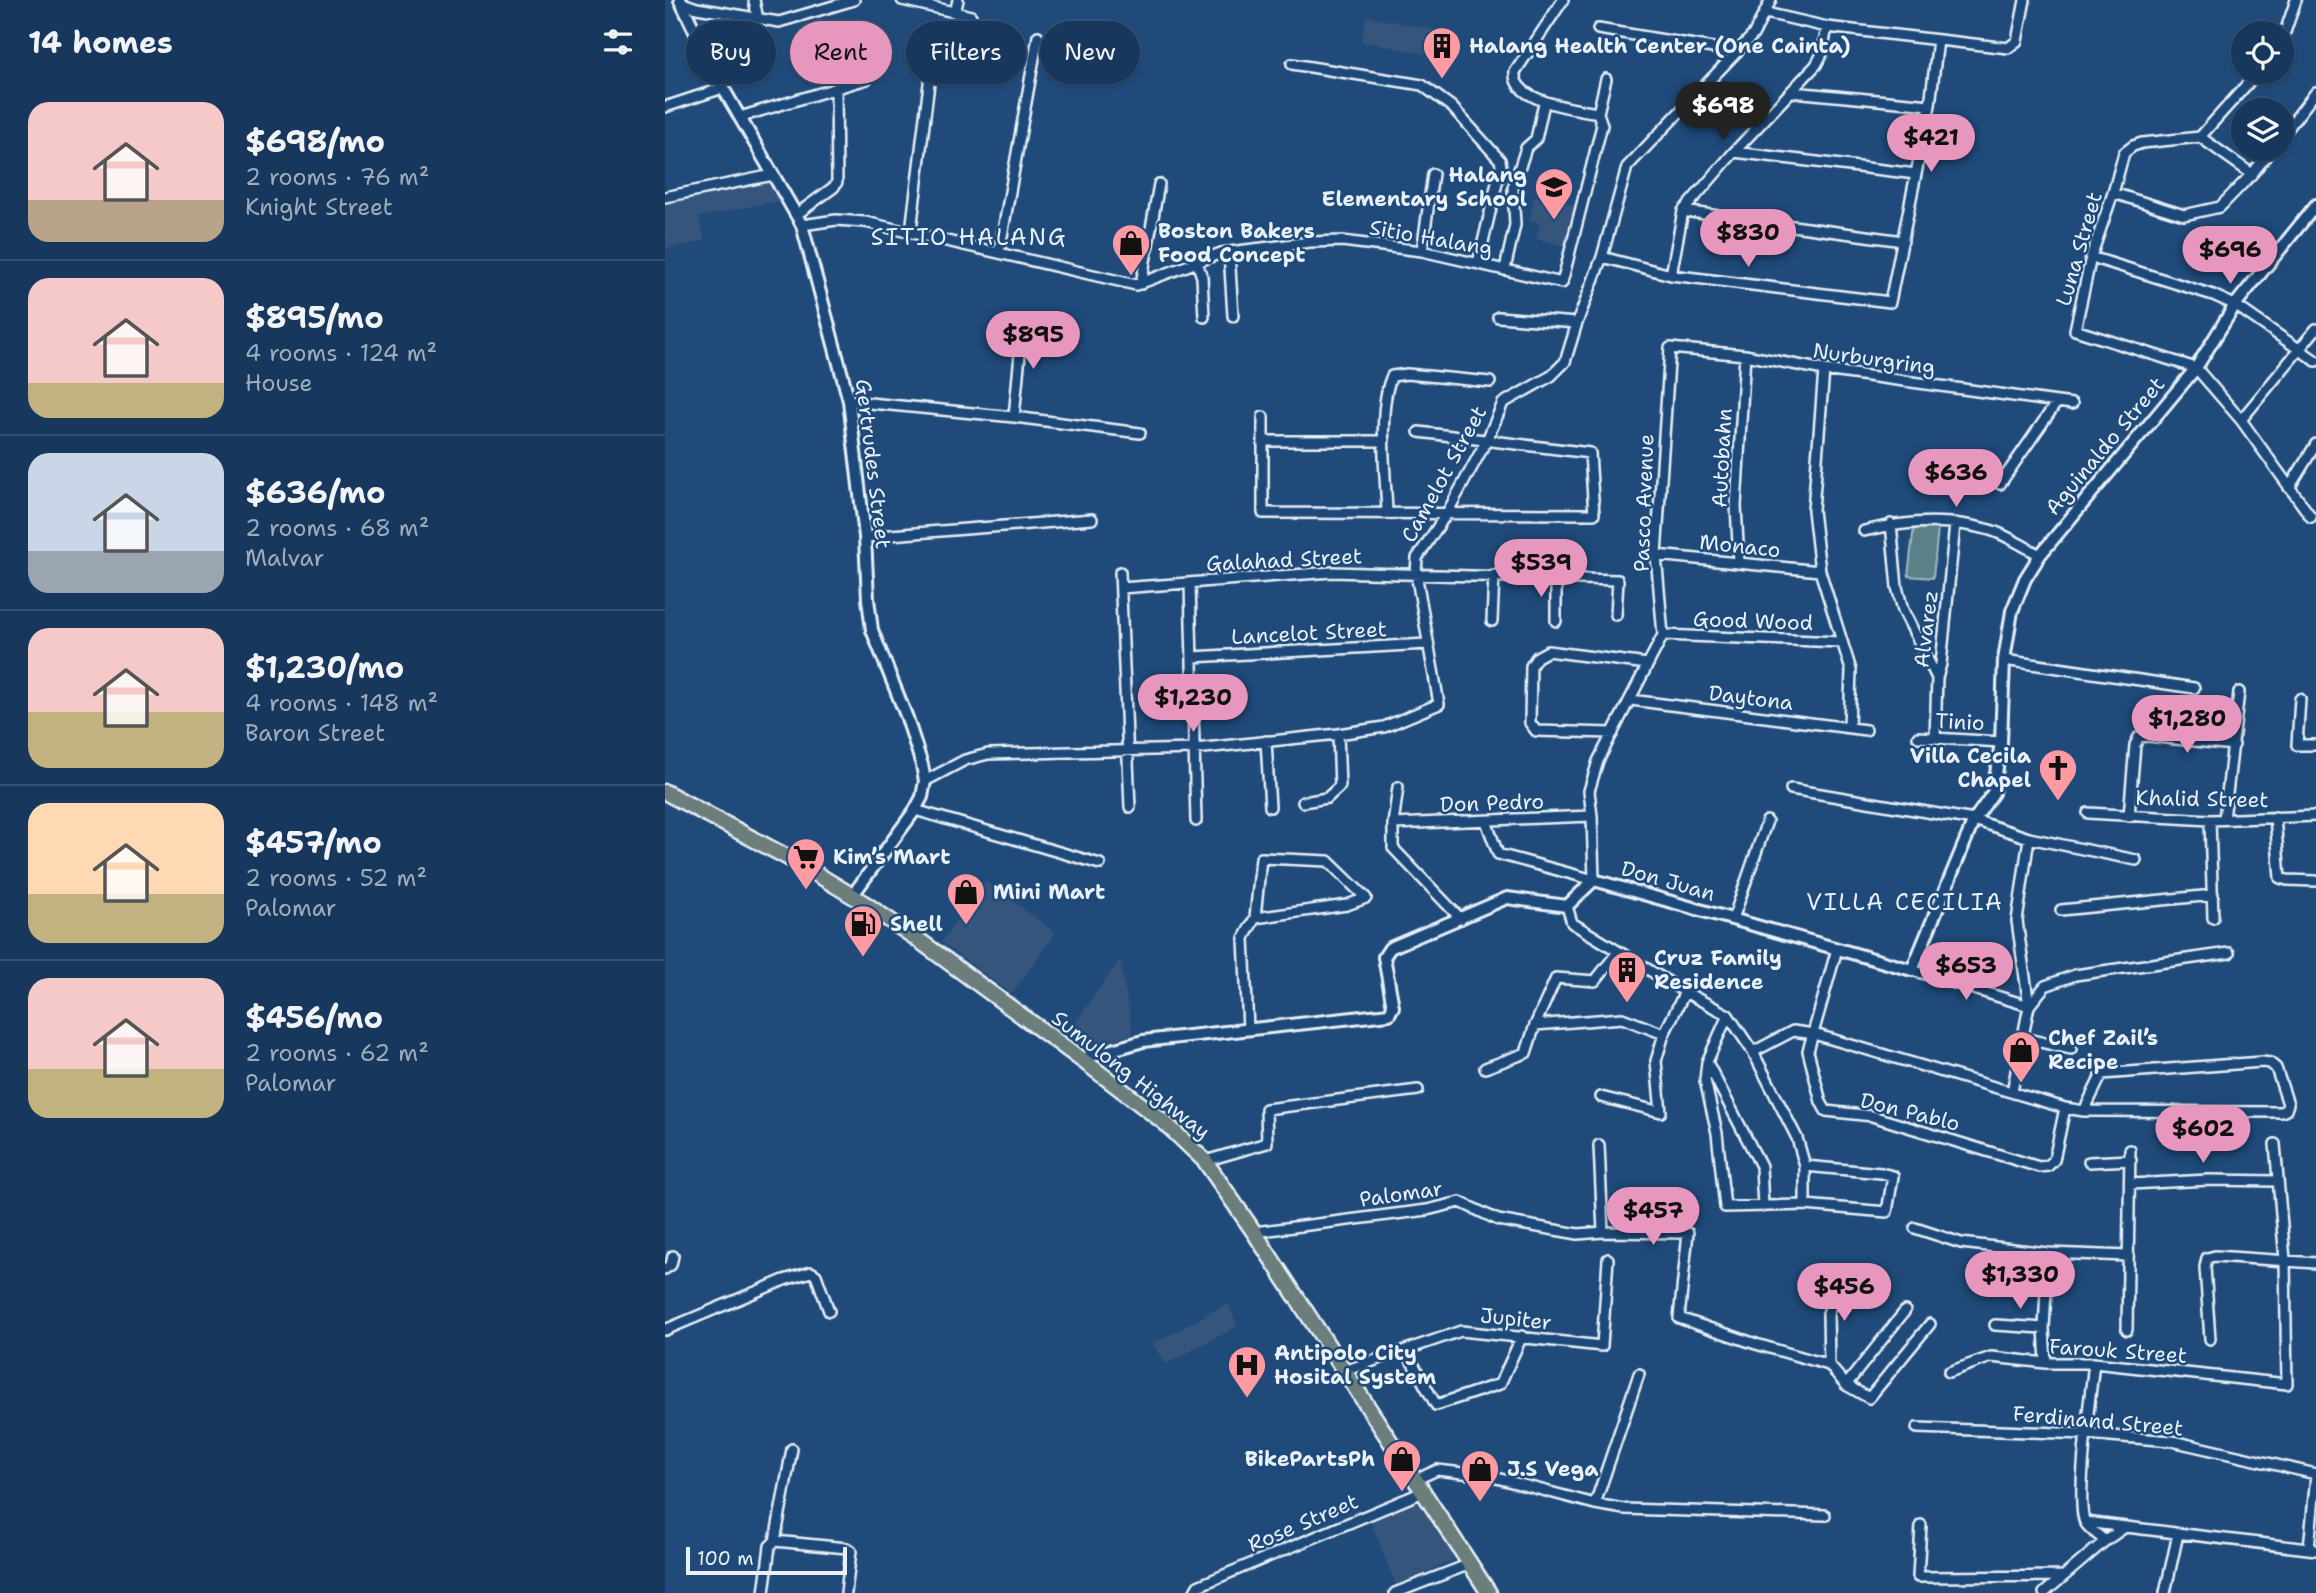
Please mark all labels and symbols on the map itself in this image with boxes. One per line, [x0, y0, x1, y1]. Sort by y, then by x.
building icon: Halang Health Center (One Cainta) [1421, 25, 1463, 80]
place label: Halang Health Center (One Cainta) [1469, 32, 1851, 60]
pin: $698 [1682, 82, 1764, 142]
pin: $421 [1890, 114, 1972, 174]
place label: Halang Elementary School [1322, 161, 1527, 213]
school or university icon: Halang Elementary School [1533, 166, 1575, 221]
street label: Luna Street [2049, 189, 2109, 309]
pin: $830 [1707, 210, 1789, 269]
street label: Sitio Halang [1367, 213, 1495, 263]
place label: Boston Bakers Food Concept [1158, 217, 1315, 269]
district label: SITIO HALANG [871, 222, 1067, 252]
shop icon: Boston Bakers Food Concept [1110, 222, 1152, 277]
pin: $696 [2189, 226, 2271, 286]
pin: $895 [992, 312, 1074, 371]
street label: Nurburgring [1811, 337, 1937, 381]
street label: Aguinaldo Street [2039, 371, 2171, 521]
street label: Gertrudes Street [849, 378, 897, 550]
street label: Camelot Street [1395, 401, 1493, 547]
street label: Autobahn [1705, 408, 1739, 508]
street label: Pasco Avenue [1628, 433, 1660, 573]
pin: $636 [1915, 449, 1997, 509]
street label: Monaco [1698, 528, 1782, 564]
pin: $539 [1500, 540, 1582, 599]
street label: Galahad Street [1205, 542, 1363, 578]
street label: Alvarez [1907, 589, 1945, 669]
street label: Good Wood [1693, 605, 1813, 637]
street label: Lancelot Street [1231, 615, 1387, 651]
pin: $1,230 [1136, 674, 1250, 734]
street label: Daytona [1707, 679, 1795, 717]
pin: $1,280 [2130, 696, 2244, 755]
street label: Tinio [1935, 707, 1985, 737]
place label: Villa Cecila Chapel [1910, 742, 2032, 794]
church icon: Villa Cecila Chapel [2037, 747, 2079, 802]
street label: Khalid Street [2135, 784, 2269, 814]
street label: Don Pedro [1440, 787, 1544, 819]
supermarket icon: Kim’s Mart [785, 836, 827, 891]
place label: Kim’s Mart [833, 843, 950, 871]
street label: Don Juan [1618, 854, 1718, 908]
shop icon: Mini Mart [945, 871, 987, 926]
place label: Mini Mart [993, 878, 1105, 906]
district label: VILLA CECILIA [1806, 887, 2004, 917]
fuel station icon: Shell [842, 903, 884, 958]
place label: Shell [890, 910, 943, 938]
pin: $653 [1925, 942, 2007, 1002]
place label: Cruz Family Residence [1654, 944, 1782, 996]
building icon: Cruz Family Residence [1606, 949, 1648, 1004]
street label: Sumulong Highway [1046, 1004, 1216, 1146]
place label: Chef Zail’s Recipe [2048, 1024, 2158, 1076]
shop icon: Chef Zail’s Recipe [2000, 1029, 2042, 1084]
street label: Don Pablo [1857, 1086, 1963, 1138]
pin: $602 [2162, 1106, 2244, 1165]
street label: Palomar [1358, 1174, 1444, 1214]
pin: $457 [1612, 1188, 1694, 1247]
pin: $1,330 [1963, 1252, 2077, 1311]
pin: $456 [1803, 1264, 1885, 1323]
street label: Jupiter [1479, 1301, 1553, 1337]
street label: Farouk Street [2048, 1332, 2188, 1370]
place label: Antipolo City Hosital System [1274, 1339, 1436, 1391]
hospital icon: Antipolo City Hosital System [1226, 1344, 1268, 1399]
street label: Ferdinand Street [2012, 1400, 2184, 1442]
shop icon: BikePartsPh [1381, 1438, 1423, 1493]
place label: BikePartsPh [1245, 1445, 1375, 1473]
shop icon: J.S Vega [1459, 1448, 1501, 1503]
place label: J.S Vega [1507, 1455, 1599, 1483]
street label: Rose Street [1244, 1487, 1362, 1559]
scale bar [686, 1544, 847, 1576]

